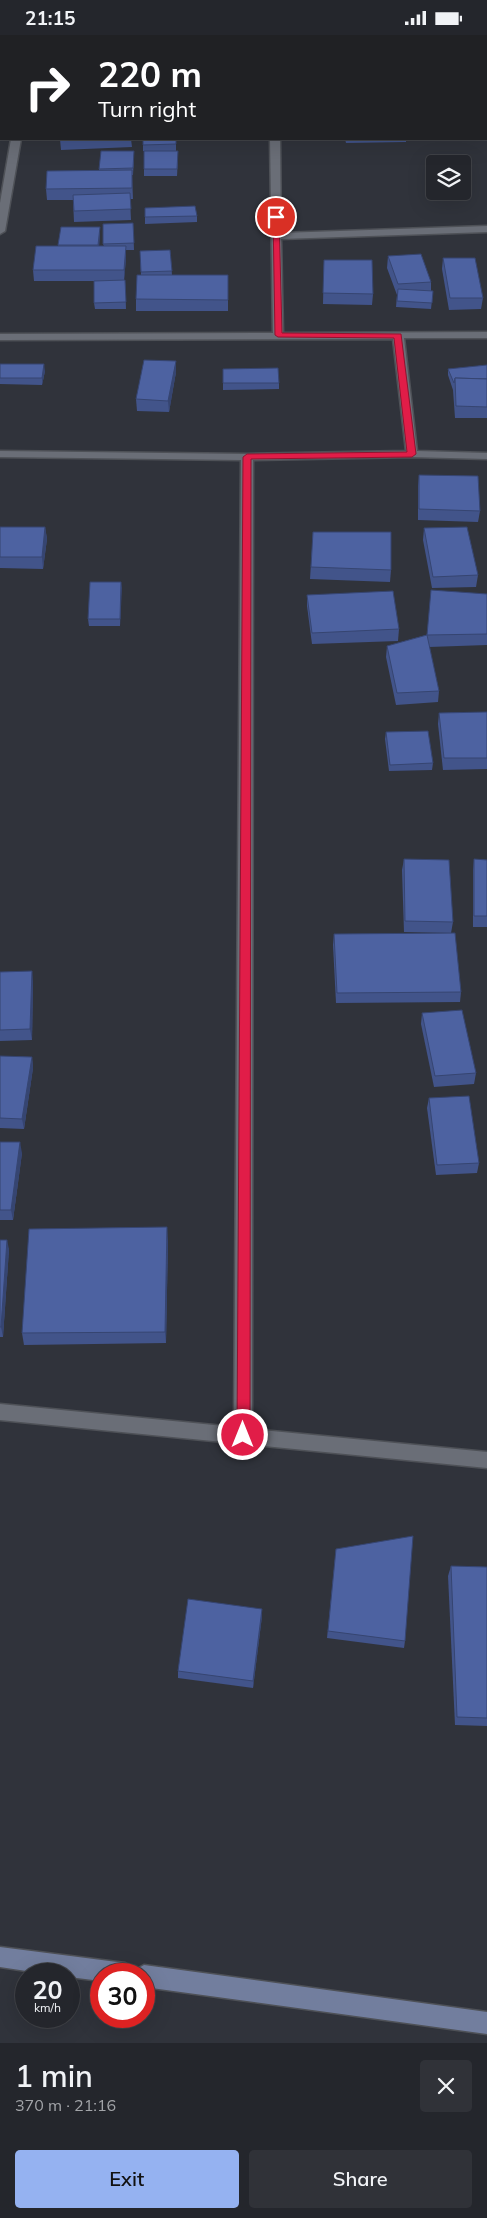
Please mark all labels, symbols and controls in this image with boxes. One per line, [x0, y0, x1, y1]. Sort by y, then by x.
text: 21:15 [25, 6, 75, 30]
text: 220 m [98, 52, 202, 96]
icon: right [15, 55, 80, 120]
text: Turn right [98, 95, 196, 123]
map controls [426, 155, 471, 200]
button: layers [426, 155, 471, 200]
pin [255, 196, 297, 238]
icon: arrive [262, 203, 290, 231]
position arrow [216, 1408, 268, 1460]
speed limit sign: 30 [90, 1963, 155, 2028]
text: 20 [32, 1974, 63, 2005]
text: km/h [34, 2000, 61, 2015]
text: 1 min [15, 2057, 93, 2095]
button: close [420, 2060, 472, 2112]
text: 370 m · 21:16 [15, 2095, 116, 2115]
button: Exit [15, 2150, 239, 2208]
button: Share [249, 2150, 472, 2208]

